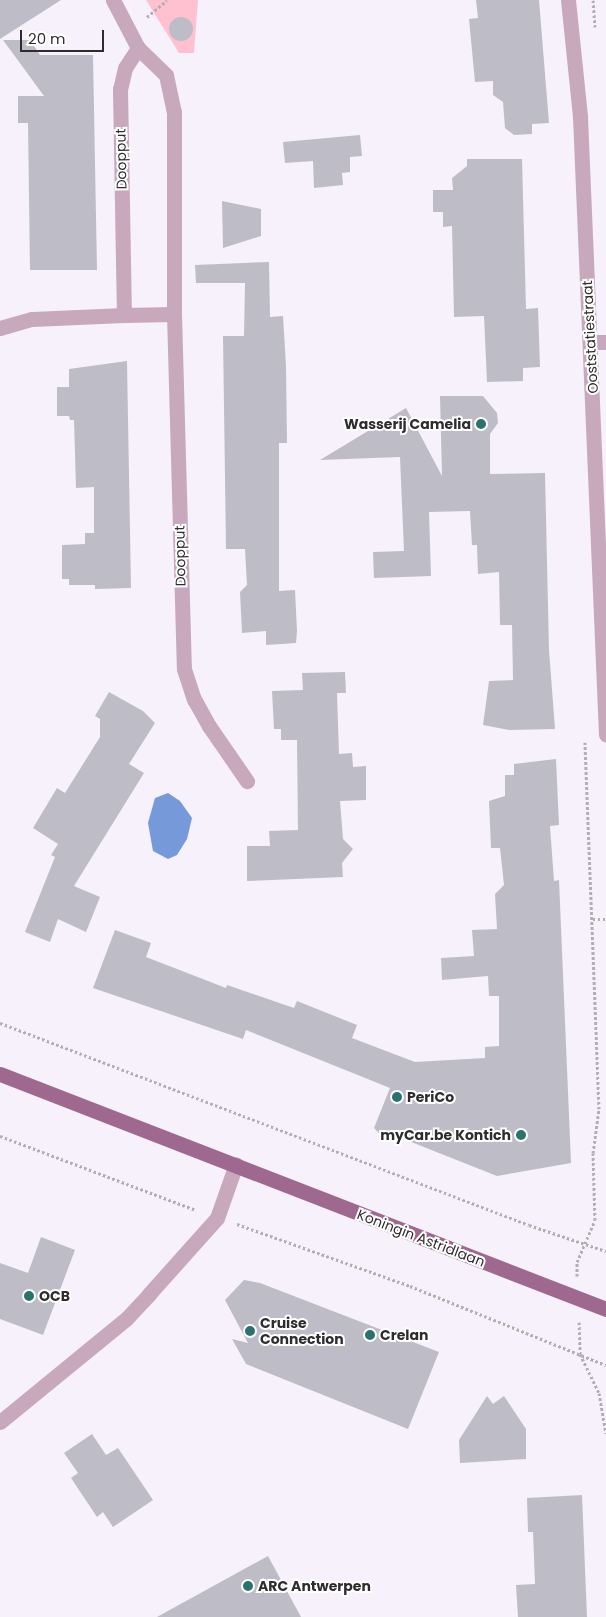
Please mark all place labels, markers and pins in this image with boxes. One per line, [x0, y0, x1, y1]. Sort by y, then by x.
place label: Wasserij Camelia [344, 416, 471, 432]
marker: Wasserij Camelia [475, 418, 487, 430]
place label: PeriCo [407, 1089, 454, 1105]
marker: PeriCo [391, 1091, 403, 1103]
place label: myCar.be Kontich [380, 1127, 511, 1143]
marker: myCar.be Kontich [515, 1129, 527, 1141]
place label: OCB [39, 1288, 70, 1304]
marker: OCB [23, 1290, 35, 1302]
place label: Cruise Connection [260, 1315, 344, 1348]
marker: Cruise Connection [244, 1325, 256, 1337]
place label: Crelan [380, 1327, 428, 1343]
marker: Crelan [364, 1329, 376, 1341]
place label: ARC Antwerpen [258, 1578, 371, 1594]
marker: ARC Antwerpen [242, 1580, 254, 1592]

